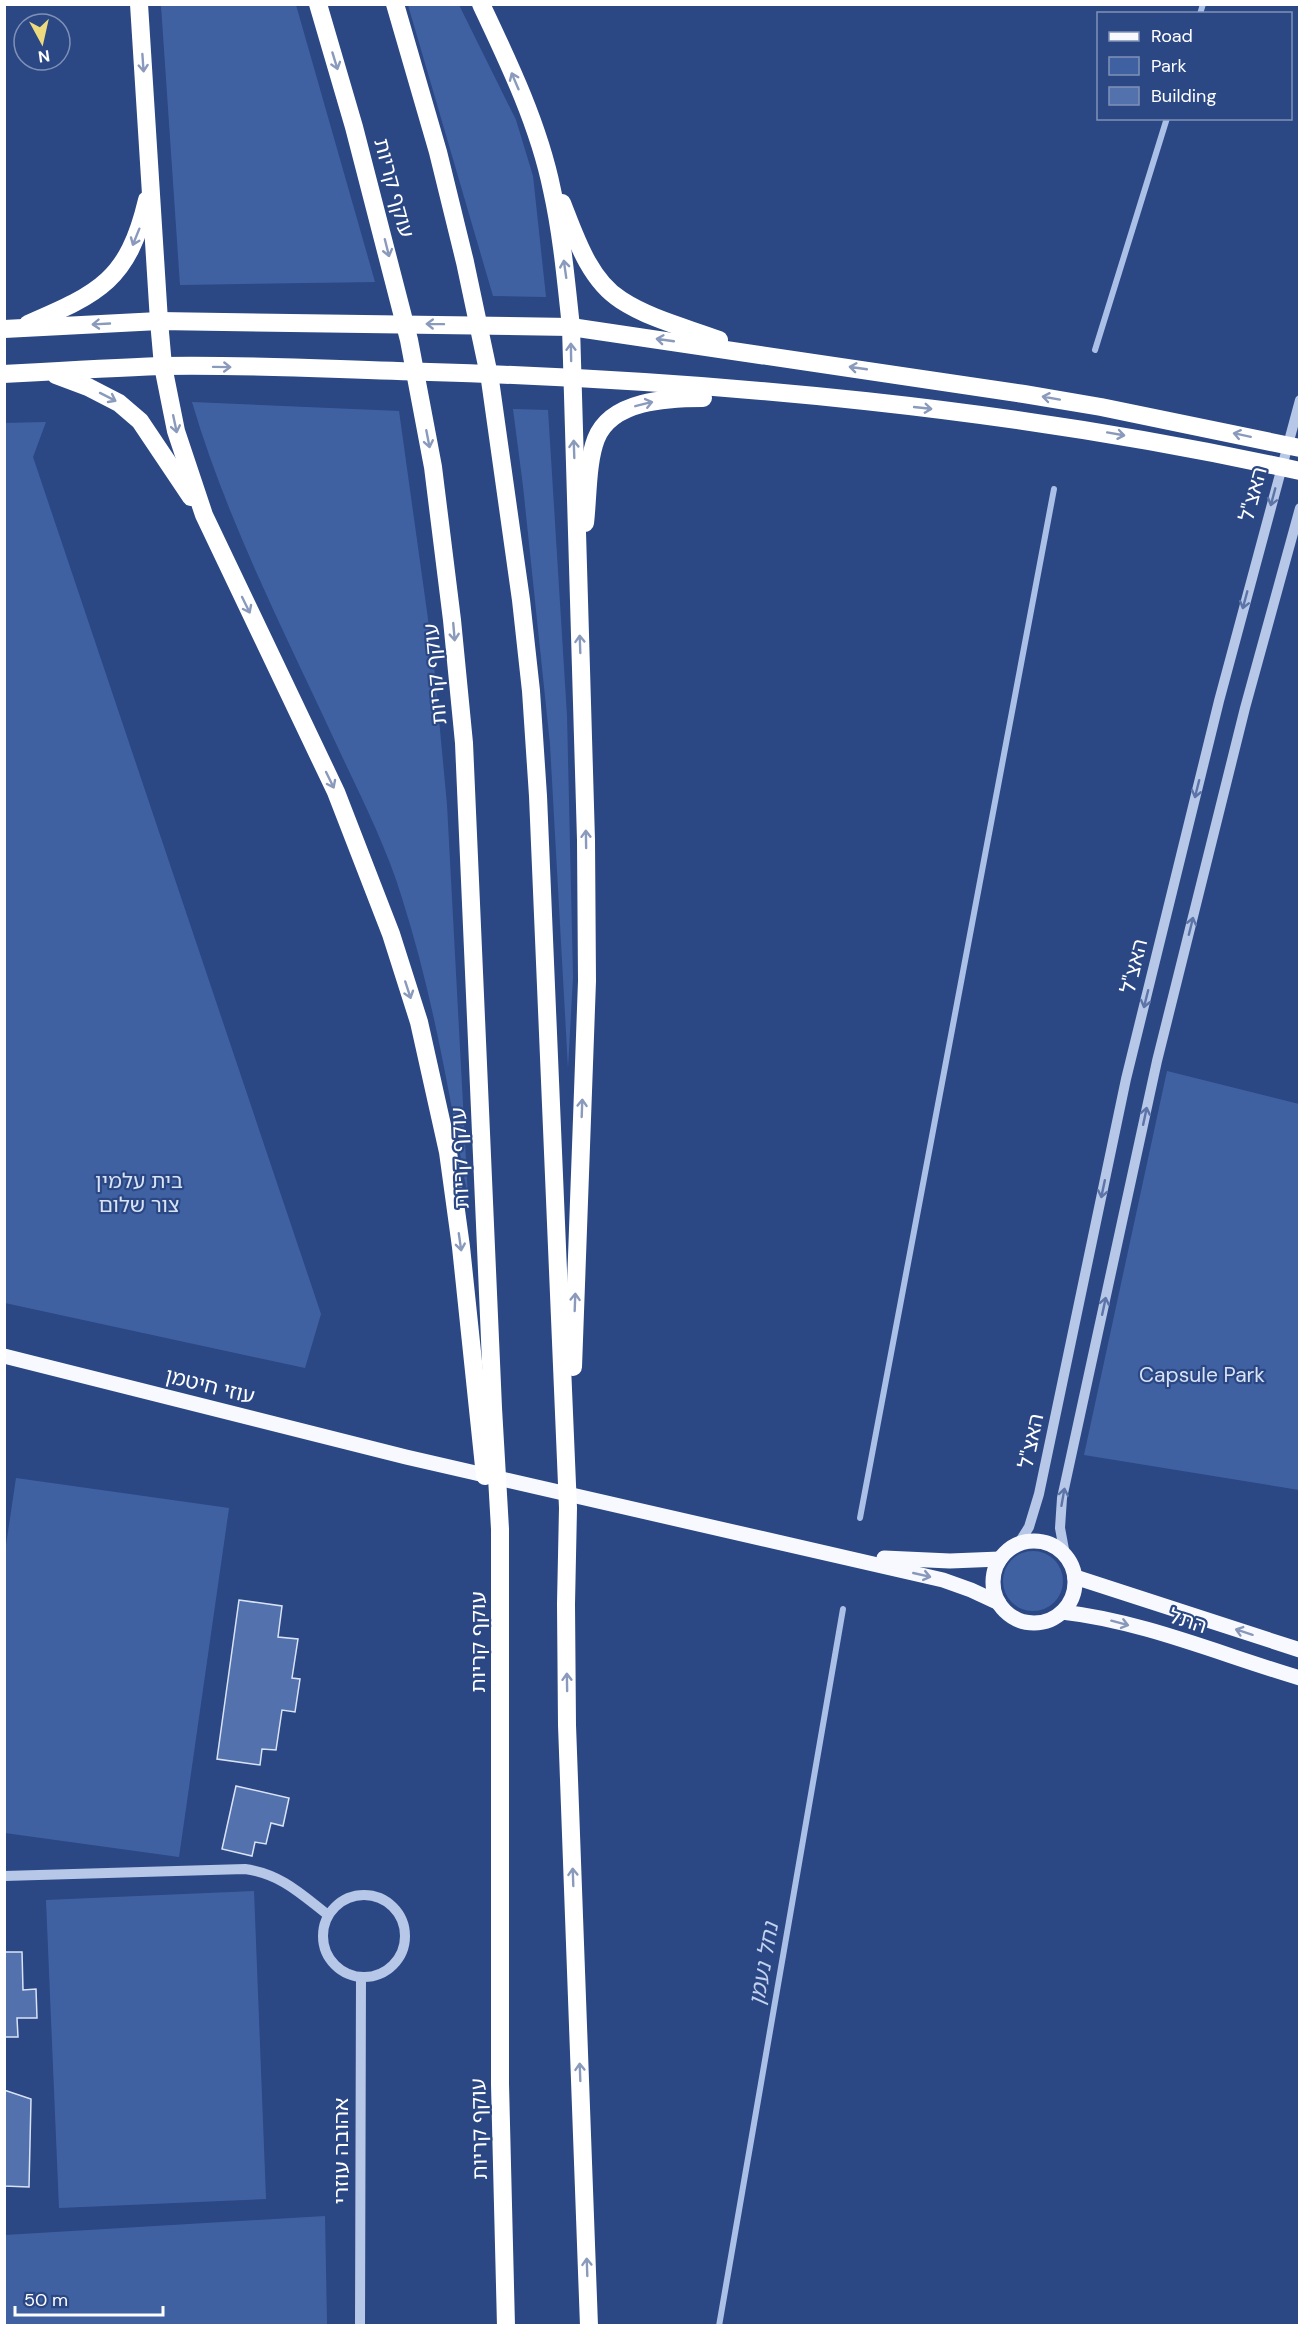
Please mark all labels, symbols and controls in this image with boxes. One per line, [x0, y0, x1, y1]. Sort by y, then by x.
north arrow [12, 12, 72, 72]
legend [1097, 12, 1292, 120]
text: Road [1151, 24, 1193, 48]
text: N [37, 45, 51, 68]
one-way arrow [330, 51, 341, 70]
one-way arrow [138, 52, 149, 72]
text: Park [1151, 54, 1187, 78]
one-way arrow [509, 73, 520, 91]
text: Building [1151, 84, 1216, 108]
street label: עוקף קריות [367, 135, 421, 241]
one-way arrow [130, 227, 141, 246]
one-way arrow [381, 239, 393, 258]
one-way arrow [559, 259, 570, 279]
one-way arrow [91, 319, 111, 330]
one-way arrow [426, 319, 446, 330]
one-way arrow [656, 335, 676, 346]
one-way arrow [565, 342, 577, 362]
one-way arrow [211, 362, 231, 373]
one-way arrow [849, 362, 869, 373]
one-way arrow [99, 392, 117, 403]
one-way arrow [1042, 392, 1061, 403]
one-way arrow [634, 398, 653, 410]
one-way arrow [912, 403, 932, 414]
one-way arrow [170, 413, 181, 433]
one-way arrow [423, 429, 434, 448]
one-way arrow [1106, 429, 1125, 440]
one-way arrow [1233, 429, 1252, 441]
one-way arrow [568, 440, 579, 460]
street label: האצ"ל [1232, 464, 1274, 524]
one-way arrow [1267, 487, 1278, 506]
one-way arrow [1239, 590, 1251, 609]
one-way arrow [241, 595, 253, 613]
street label: עוקף קריות [417, 622, 453, 726]
one-way arrow [449, 622, 460, 642]
one-way arrow [575, 635, 586, 655]
one-way arrow [325, 771, 337, 789]
one-way arrow [1191, 779, 1203, 798]
one-way arrow [580, 829, 592, 849]
one-way arrow [1185, 917, 1197, 936]
street label: האצ"ל [1114, 936, 1154, 996]
one-way arrow [404, 980, 415, 999]
one-way arrow [1140, 989, 1152, 1008]
one-way arrow [577, 1098, 588, 1118]
one-way arrow [1139, 1106, 1151, 1125]
street label: עוקף קריות [444, 1107, 476, 1209]
park label: בית עלמין צור שלום [95, 1167, 183, 1219]
one-way arrow [1097, 1179, 1109, 1198]
one-way arrow [455, 1232, 466, 1251]
one-way arrow [570, 1293, 581, 1313]
one-way arrow [1098, 1297, 1110, 1316]
street label: עוזי חיטמן [162, 1361, 258, 1411]
park label: Capsule Park [1139, 1361, 1265, 1389]
street label: האצ"ל [1012, 1411, 1050, 1471]
one-way arrow [1058, 1488, 1069, 1507]
one-way arrow [912, 1570, 931, 1582]
street label: עוקף קריות [464, 1591, 492, 1693]
street label: התל [1165, 1602, 1211, 1640]
one-way arrow [1110, 1618, 1129, 1629]
one-way arrow [1235, 1626, 1254, 1637]
one-way arrow [561, 1673, 573, 1693]
one-way arrow [567, 1868, 579, 1888]
water label: נחל נעמן [742, 1919, 785, 2008]
one-way arrow [574, 2063, 586, 2083]
street label: עוקף קריות [464, 2078, 494, 2180]
street label: אהובה עוזרי [327, 2098, 355, 2204]
one-way arrow [582, 2258, 593, 2278]
scale bar [15, 2279, 164, 2317]
text: 50 m [24, 2288, 68, 2312]

